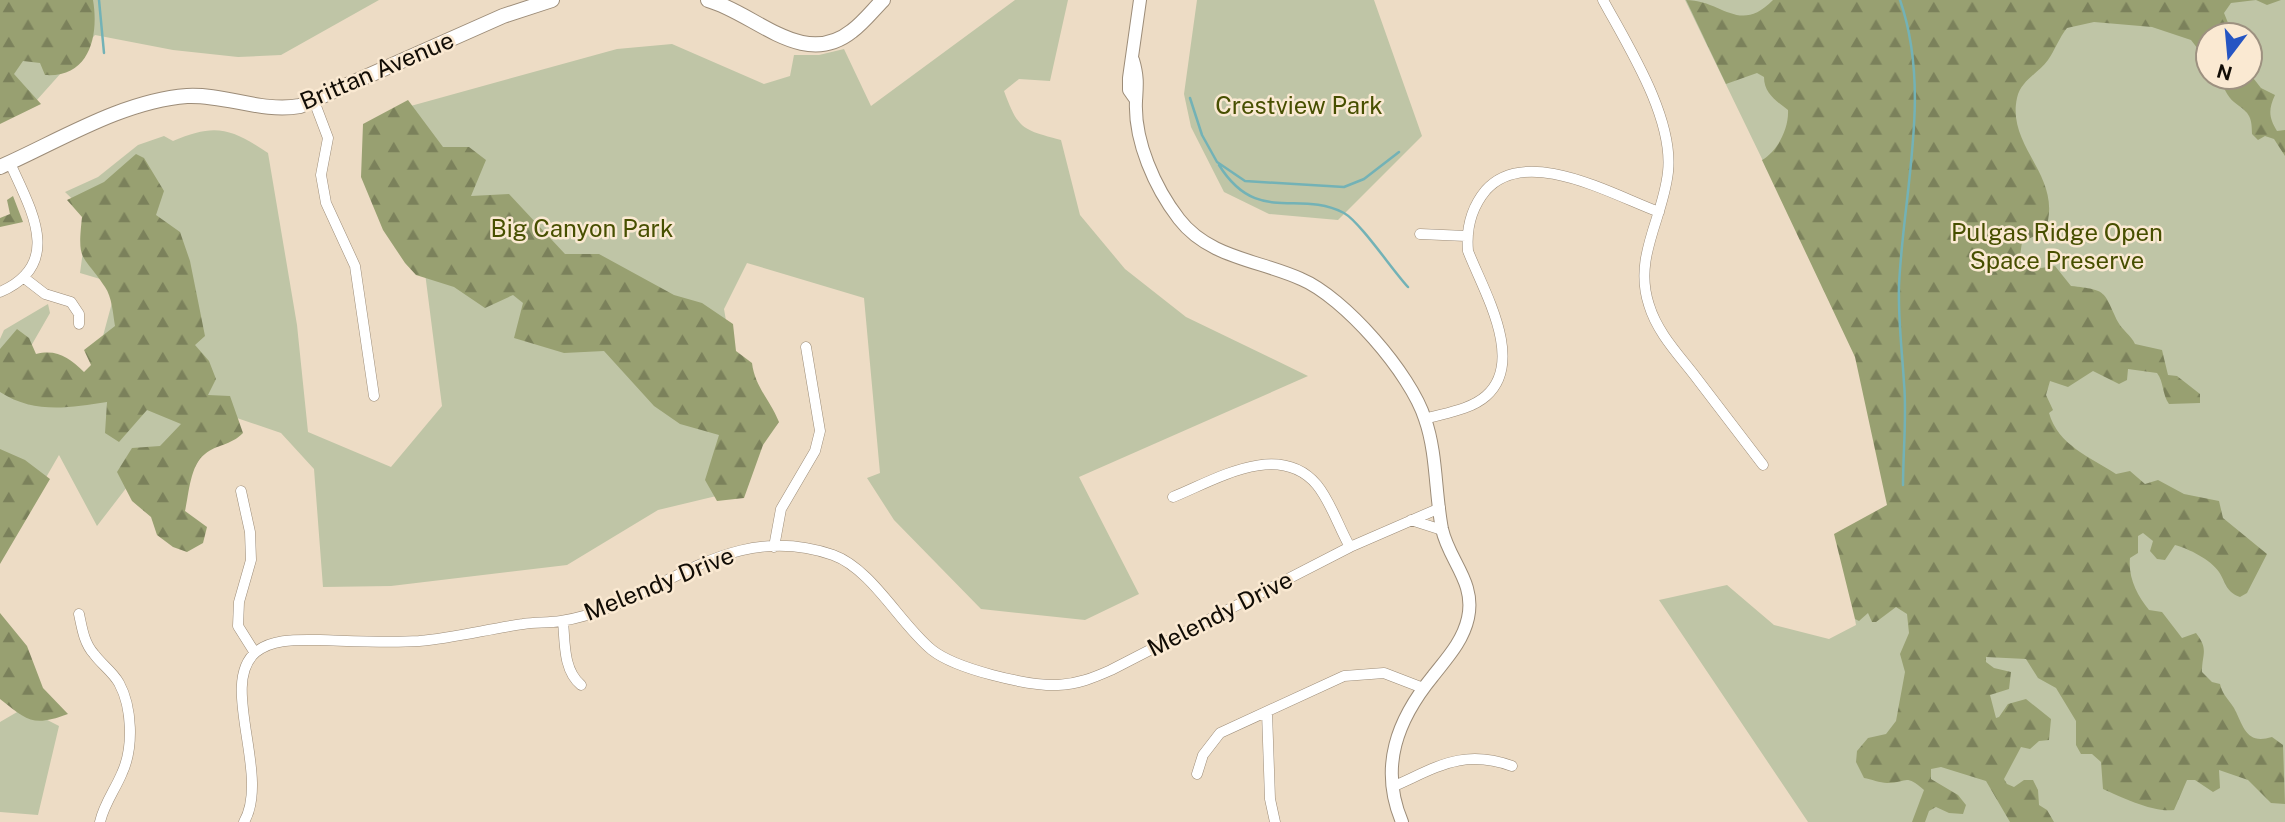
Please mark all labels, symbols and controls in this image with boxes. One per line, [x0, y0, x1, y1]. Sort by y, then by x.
north arrow [2194, 21, 2264, 91]
street label: Brittan Avenue [296, 25, 458, 115]
text: N [2214, 60, 2234, 85]
park label: Crestview Park [1215, 91, 1383, 119]
park label: Big Canyon Park [491, 214, 673, 242]
park label: Pulgas Ridge Open Space Preserve [1951, 218, 2163, 274]
street label: Melendy Drive [580, 540, 738, 626]
street label: Melendy Drive [1142, 565, 1297, 662]

